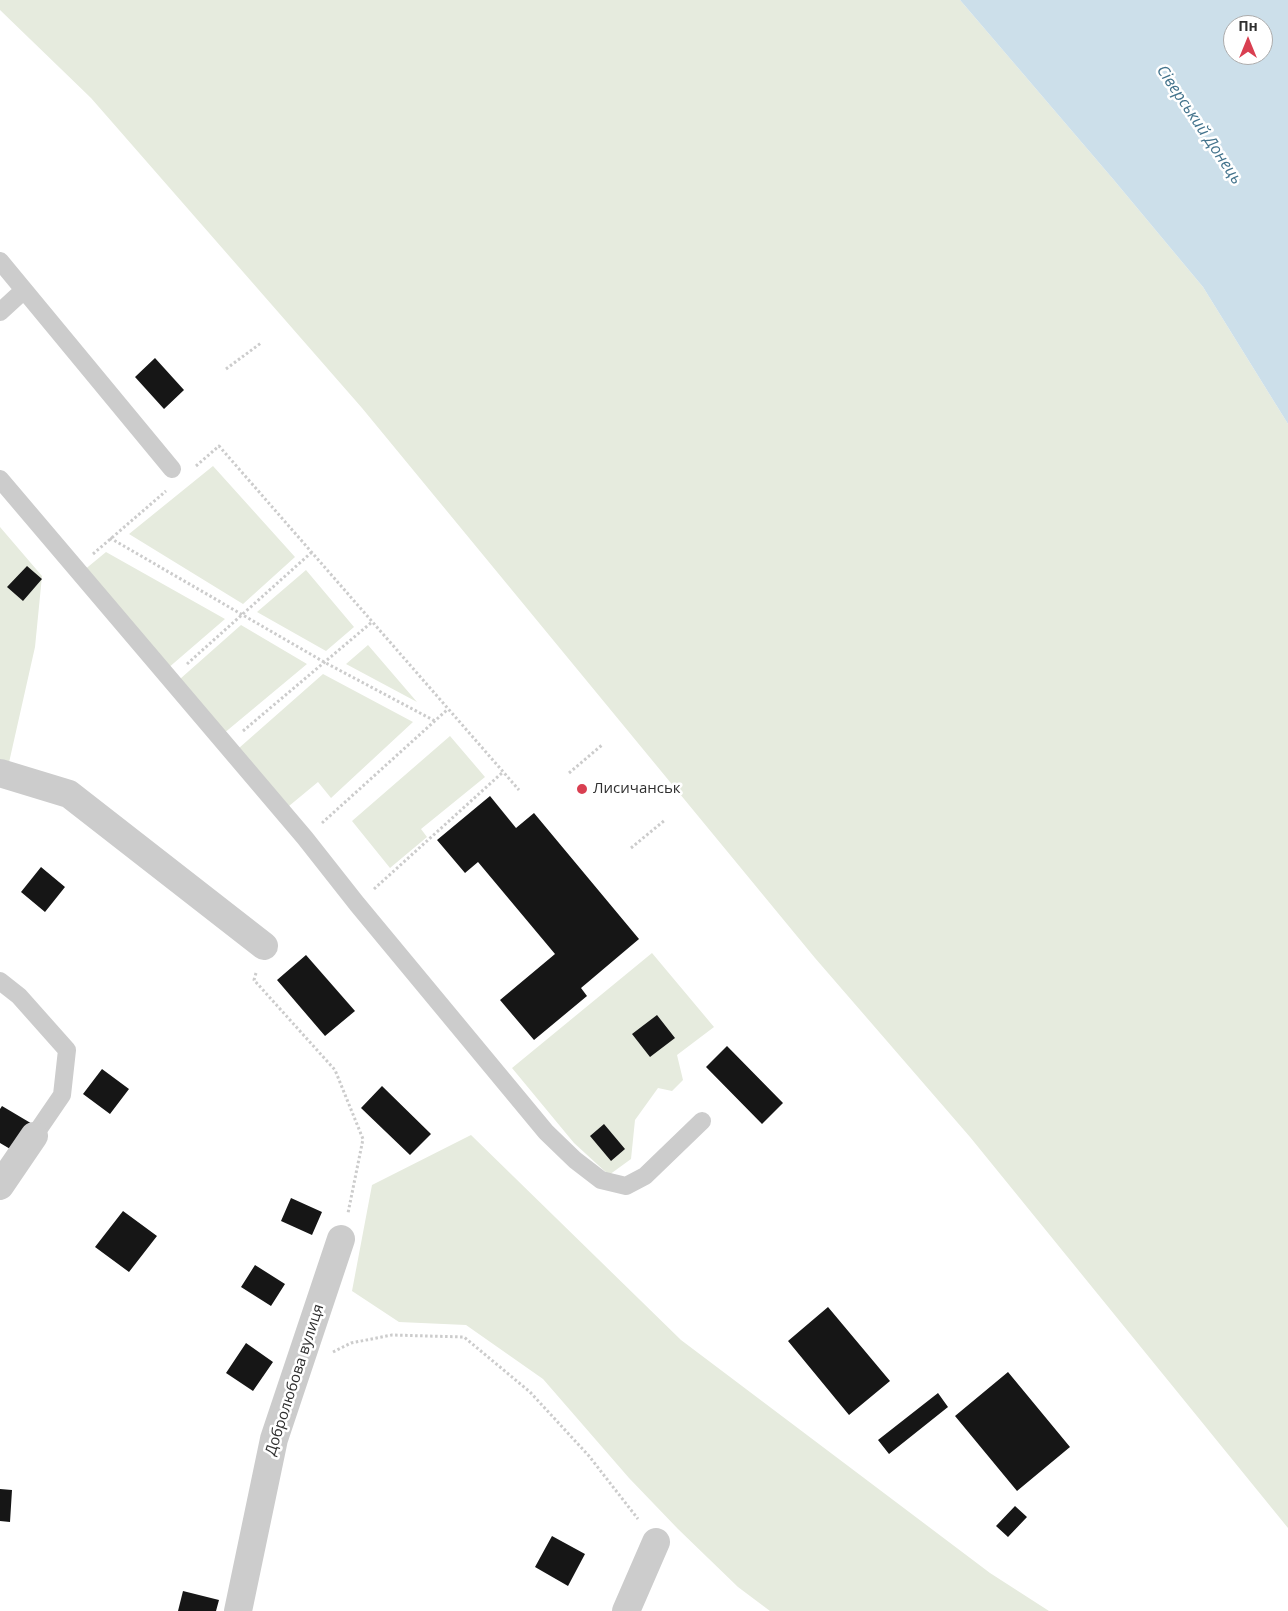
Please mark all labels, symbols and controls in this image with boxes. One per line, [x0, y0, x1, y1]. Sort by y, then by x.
north arrow [1223, 15, 1273, 65]
text: Пн [1238, 16, 1258, 35]
water label: Сіверський Донець [1152, 62, 1246, 188]
place label: Лисичанськ [593, 780, 681, 798]
marker: Лисичанськ [575, 782, 589, 796]
street label: Добролюбова вулиця [262, 1302, 328, 1458]

